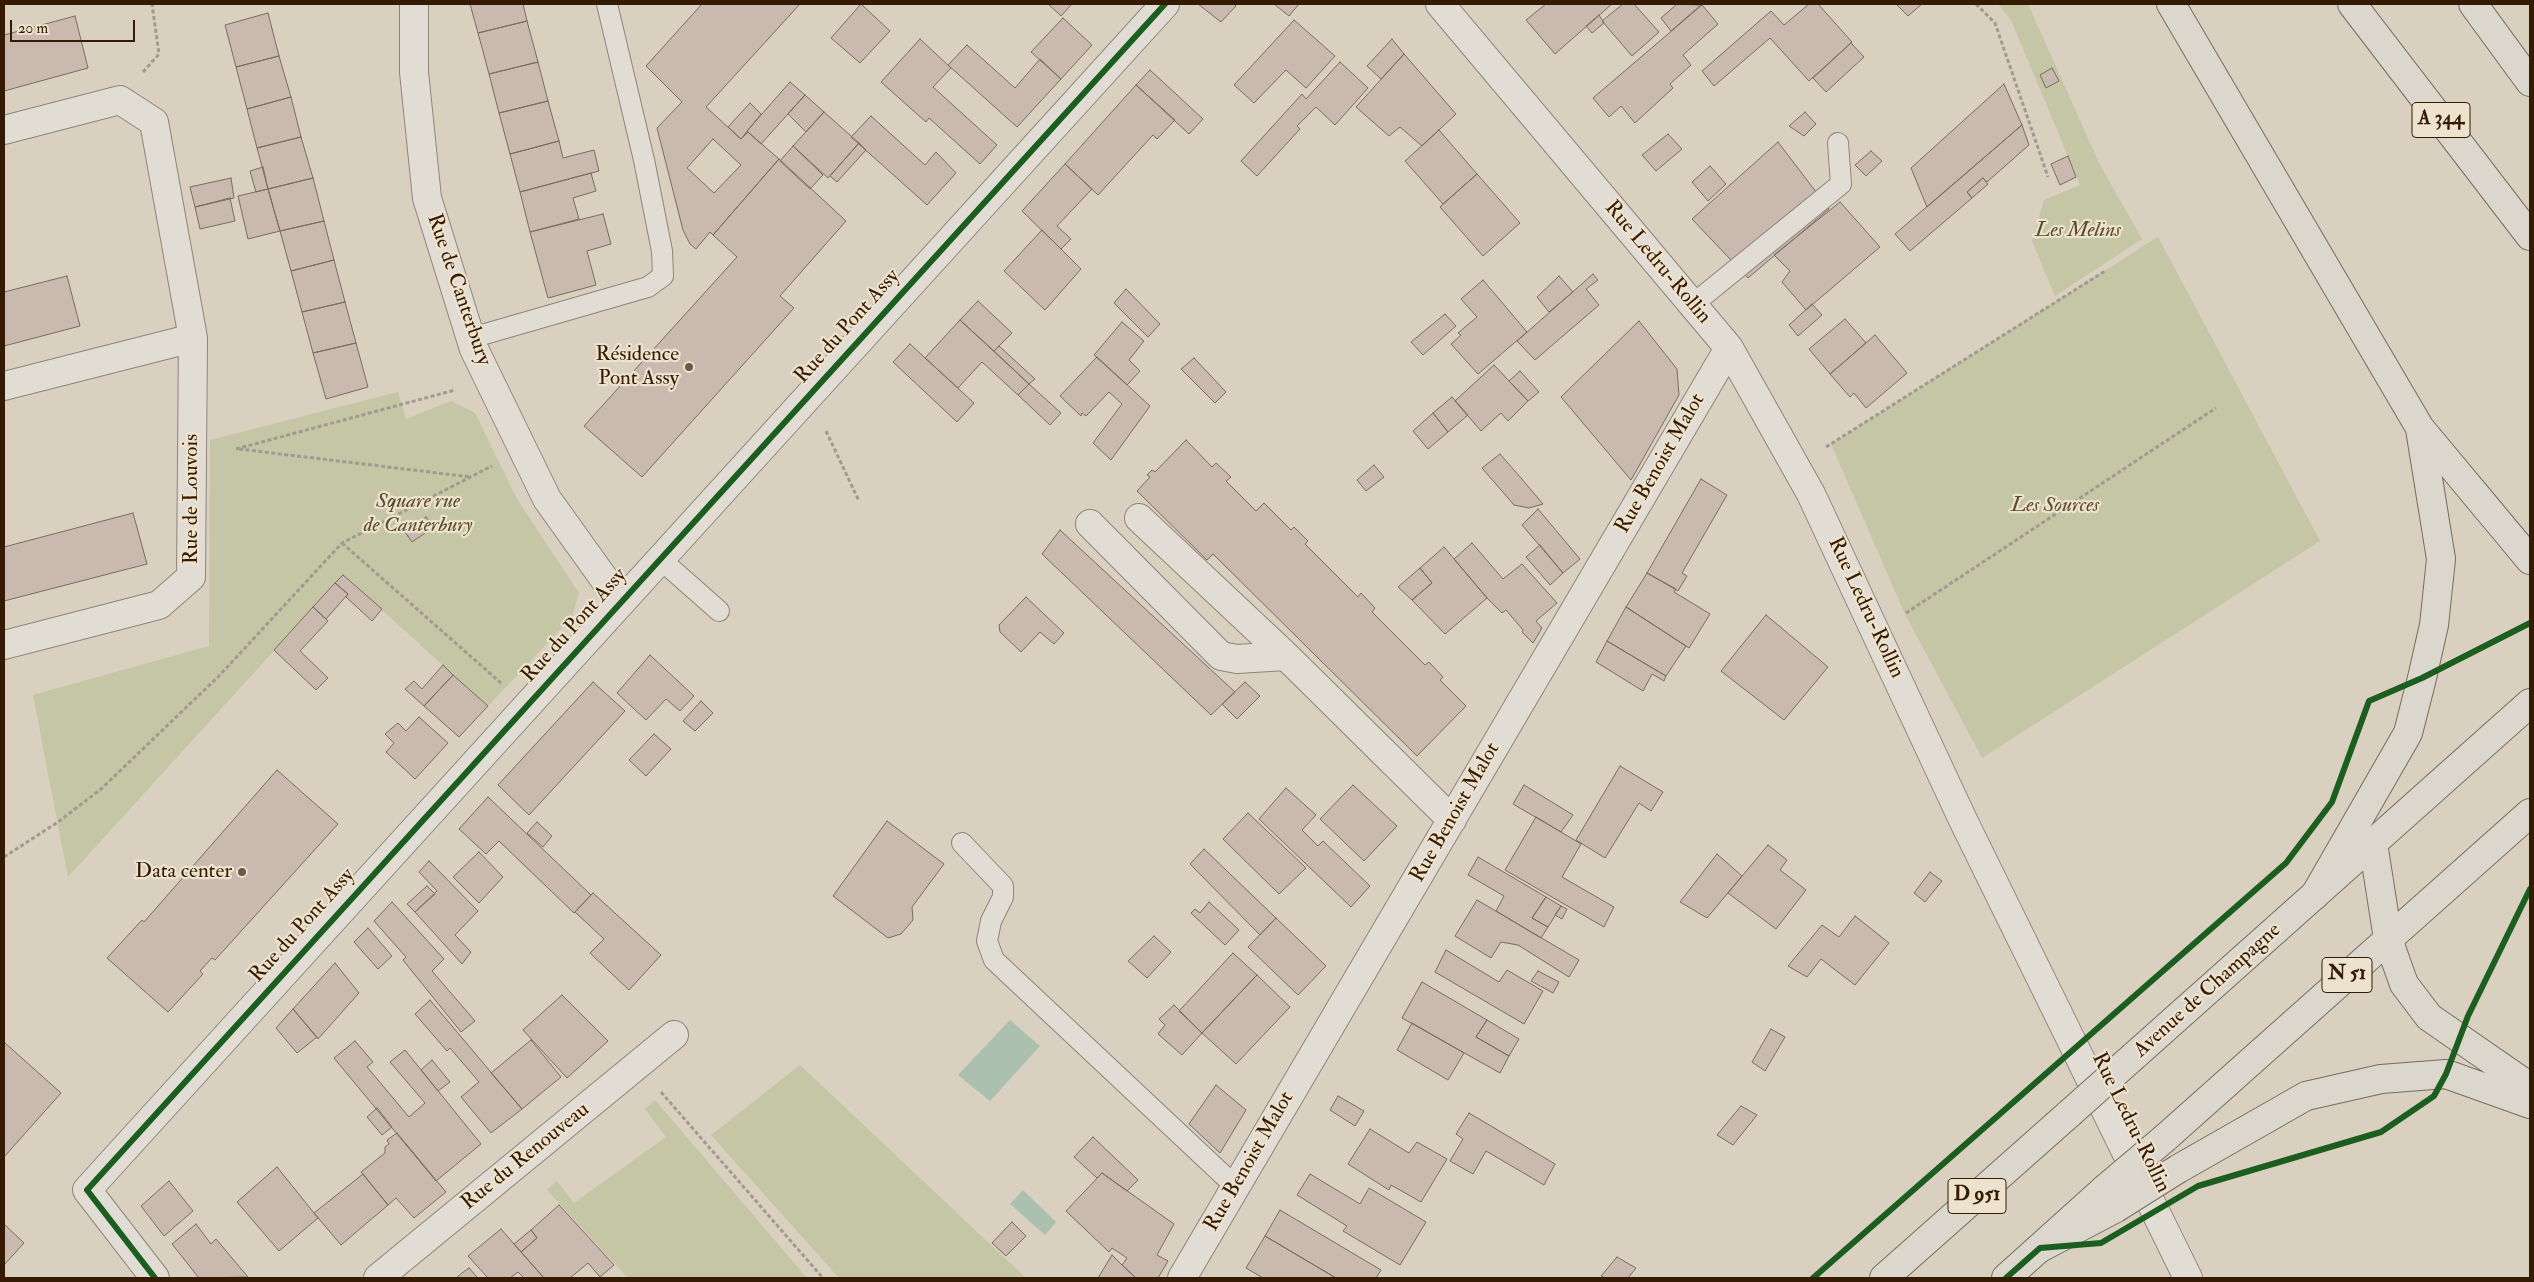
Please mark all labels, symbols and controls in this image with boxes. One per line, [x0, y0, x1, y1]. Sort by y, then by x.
scale bar [12, 10, 138, 42]
text: 20 m [18, 19, 48, 38]
road number: A 344 [2412, 102, 2470, 138]
street label: Rue Ledru-Rollin [1598, 196, 1716, 330]
street label: Rue de Canterbury [420, 211, 496, 369]
park label: Les Melins [2035, 218, 2121, 244]
street label: Rue du Pont Assy [790, 265, 906, 389]
place label: Résidence Pont Assy [596, 342, 679, 392]
marker: Résidence Pont Assy [683, 361, 695, 373]
street label: Rue Benoist Malot [1611, 390, 1711, 538]
street label: Rue de Louvois [179, 434, 205, 564]
park label: Square rue de Canterbury [364, 489, 472, 539]
park label: Les Sources [2011, 493, 2099, 519]
street label: Rue Ledru-Rollin [1821, 533, 1909, 683]
street label: Rue du Pont Assy [517, 564, 633, 688]
street label: Rue Benoist Malot [1406, 739, 1506, 887]
place label: Data center [135, 859, 232, 885]
street label: Rue du Pont Assy [245, 864, 361, 988]
marker: Data center [236, 866, 248, 878]
street label: Avenue de Champagne [2129, 918, 2287, 1064]
road number: N 51 [2322, 958, 2372, 992]
street label: Rue Ledru-Rollin [2085, 1049, 2175, 1197]
street label: Rue Benoist Malot [1200, 1088, 1300, 1236]
street label: Rue du Renouveau [457, 1098, 595, 1216]
road number: D 951 [1948, 1178, 2006, 1214]

